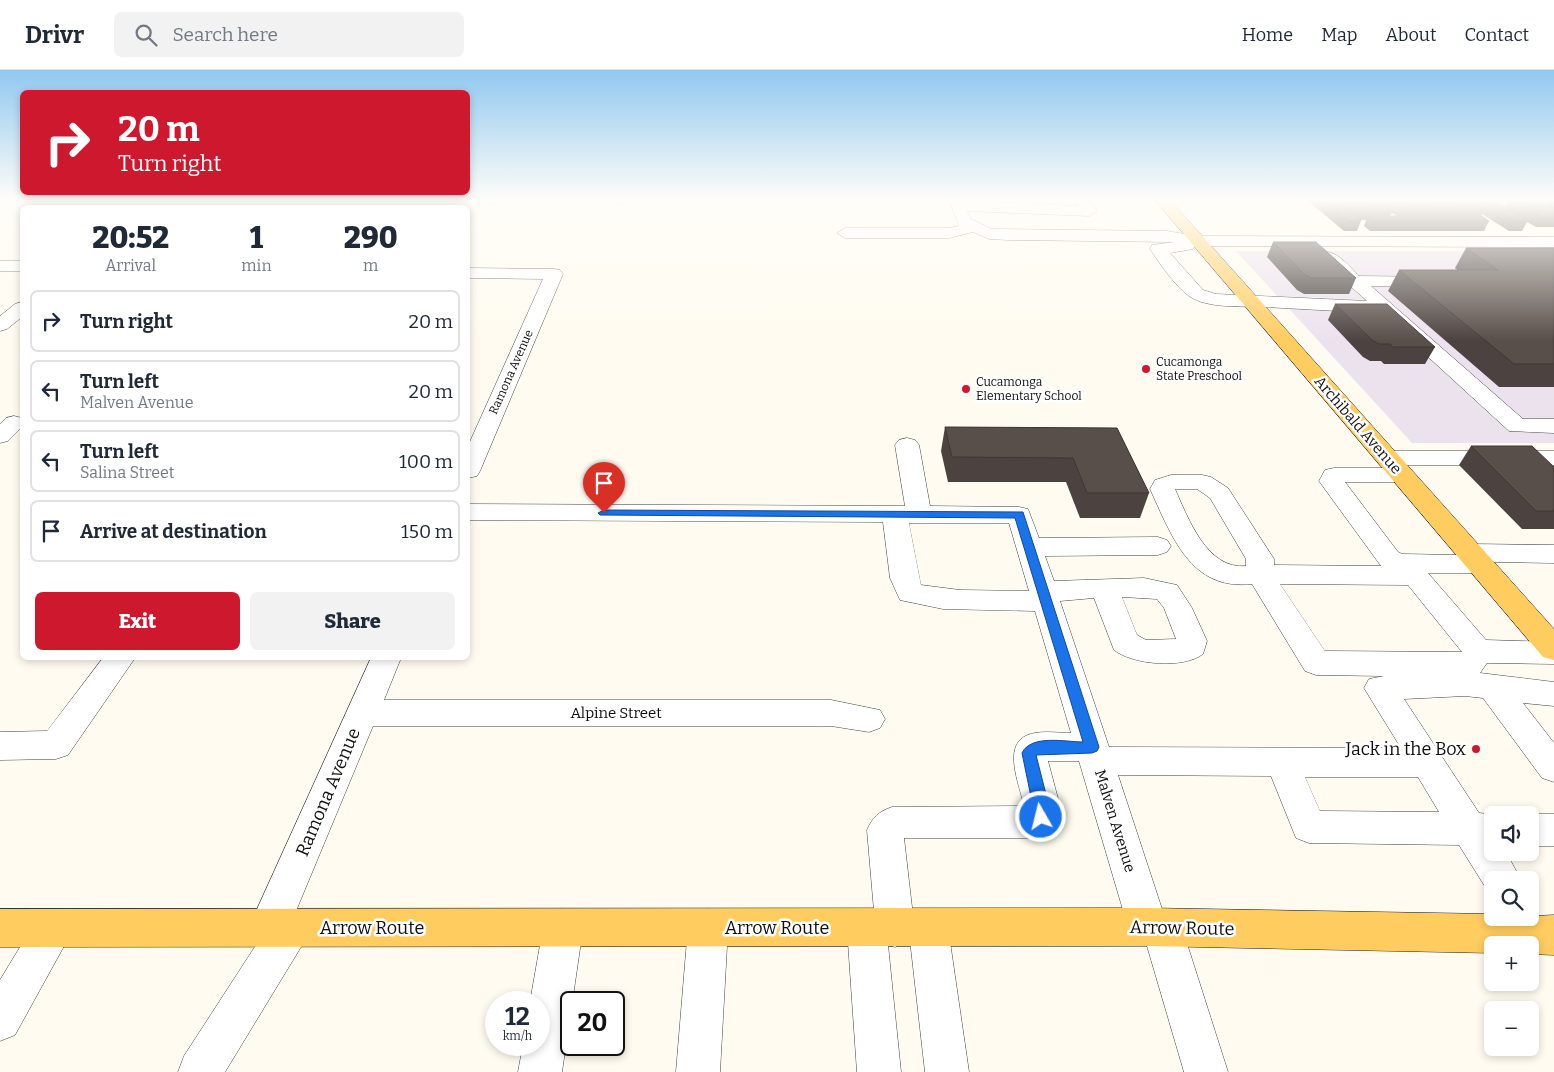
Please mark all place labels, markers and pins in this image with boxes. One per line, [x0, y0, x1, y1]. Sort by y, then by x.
place label: Cucamonga State Preschool [1156, 355, 1243, 383]
marker: Cucamonga State Preschool [1140, 363, 1152, 375]
place label: Cucamonga Elementary School [976, 375, 1082, 403]
marker: Cucamonga Elementary School [960, 383, 972, 395]
pin [583, 462, 625, 513]
place label: Jack in the Box [1344, 738, 1466, 760]
marker: Jack in the Box [1470, 743, 1482, 755]

